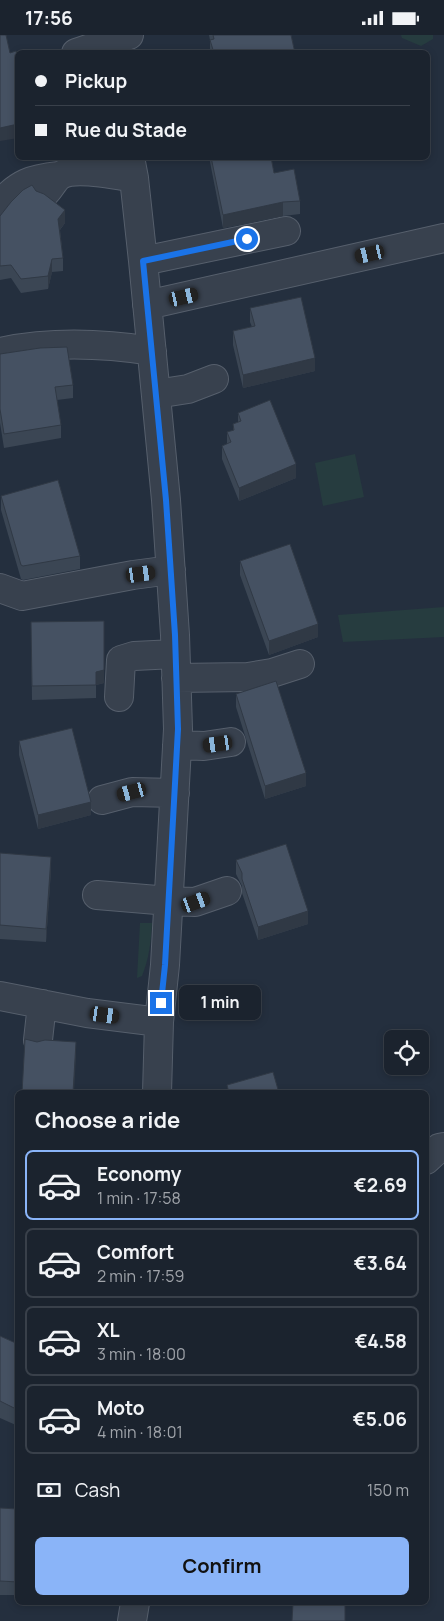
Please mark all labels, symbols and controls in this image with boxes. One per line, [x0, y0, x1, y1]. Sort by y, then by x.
text: 17:56 [25, 5, 73, 31]
text: Pickup [65, 68, 127, 94]
text: Rue du Stade [65, 117, 187, 143]
route start [236, 228, 258, 250]
car [353, 243, 386, 265]
car [167, 286, 200, 308]
car [125, 564, 156, 584]
car [202, 734, 233, 754]
car [115, 781, 148, 803]
car [179, 890, 212, 914]
callout: 1 min [178, 985, 261, 1021]
text: 1 min [200, 991, 240, 1013]
route end [150, 992, 172, 1014]
car [89, 1005, 120, 1025]
map controls [384, 1030, 429, 1075]
button: locate [384, 1030, 429, 1075]
text: Choose a ride [35, 1105, 180, 1135]
text: Economy [97, 1161, 181, 1187]
icon: car [37, 1163, 82, 1208]
text: €2.69 [354, 1172, 407, 1198]
text: 1 min · 17:58 [97, 1187, 181, 1209]
text: Comfort [97, 1239, 174, 1265]
icon: car [37, 1241, 82, 1286]
text: €3.64 [354, 1250, 407, 1276]
text: 2 min · 17:59 [97, 1265, 184, 1287]
text: XL [97, 1317, 120, 1343]
icon: car [37, 1319, 82, 1364]
text: €4.58 [355, 1328, 407, 1354]
text: 3 min · 18:00 [97, 1343, 186, 1365]
text: Moto [97, 1395, 144, 1421]
icon: car [37, 1397, 82, 1442]
text: €5.06 [353, 1406, 407, 1432]
text: 4 min · 18:01 [97, 1421, 183, 1443]
icon: cash [35, 1476, 63, 1504]
text: Cash [75, 1477, 120, 1503]
text: 150 m [367, 1479, 409, 1501]
button: Confirm [35, 1537, 409, 1595]

